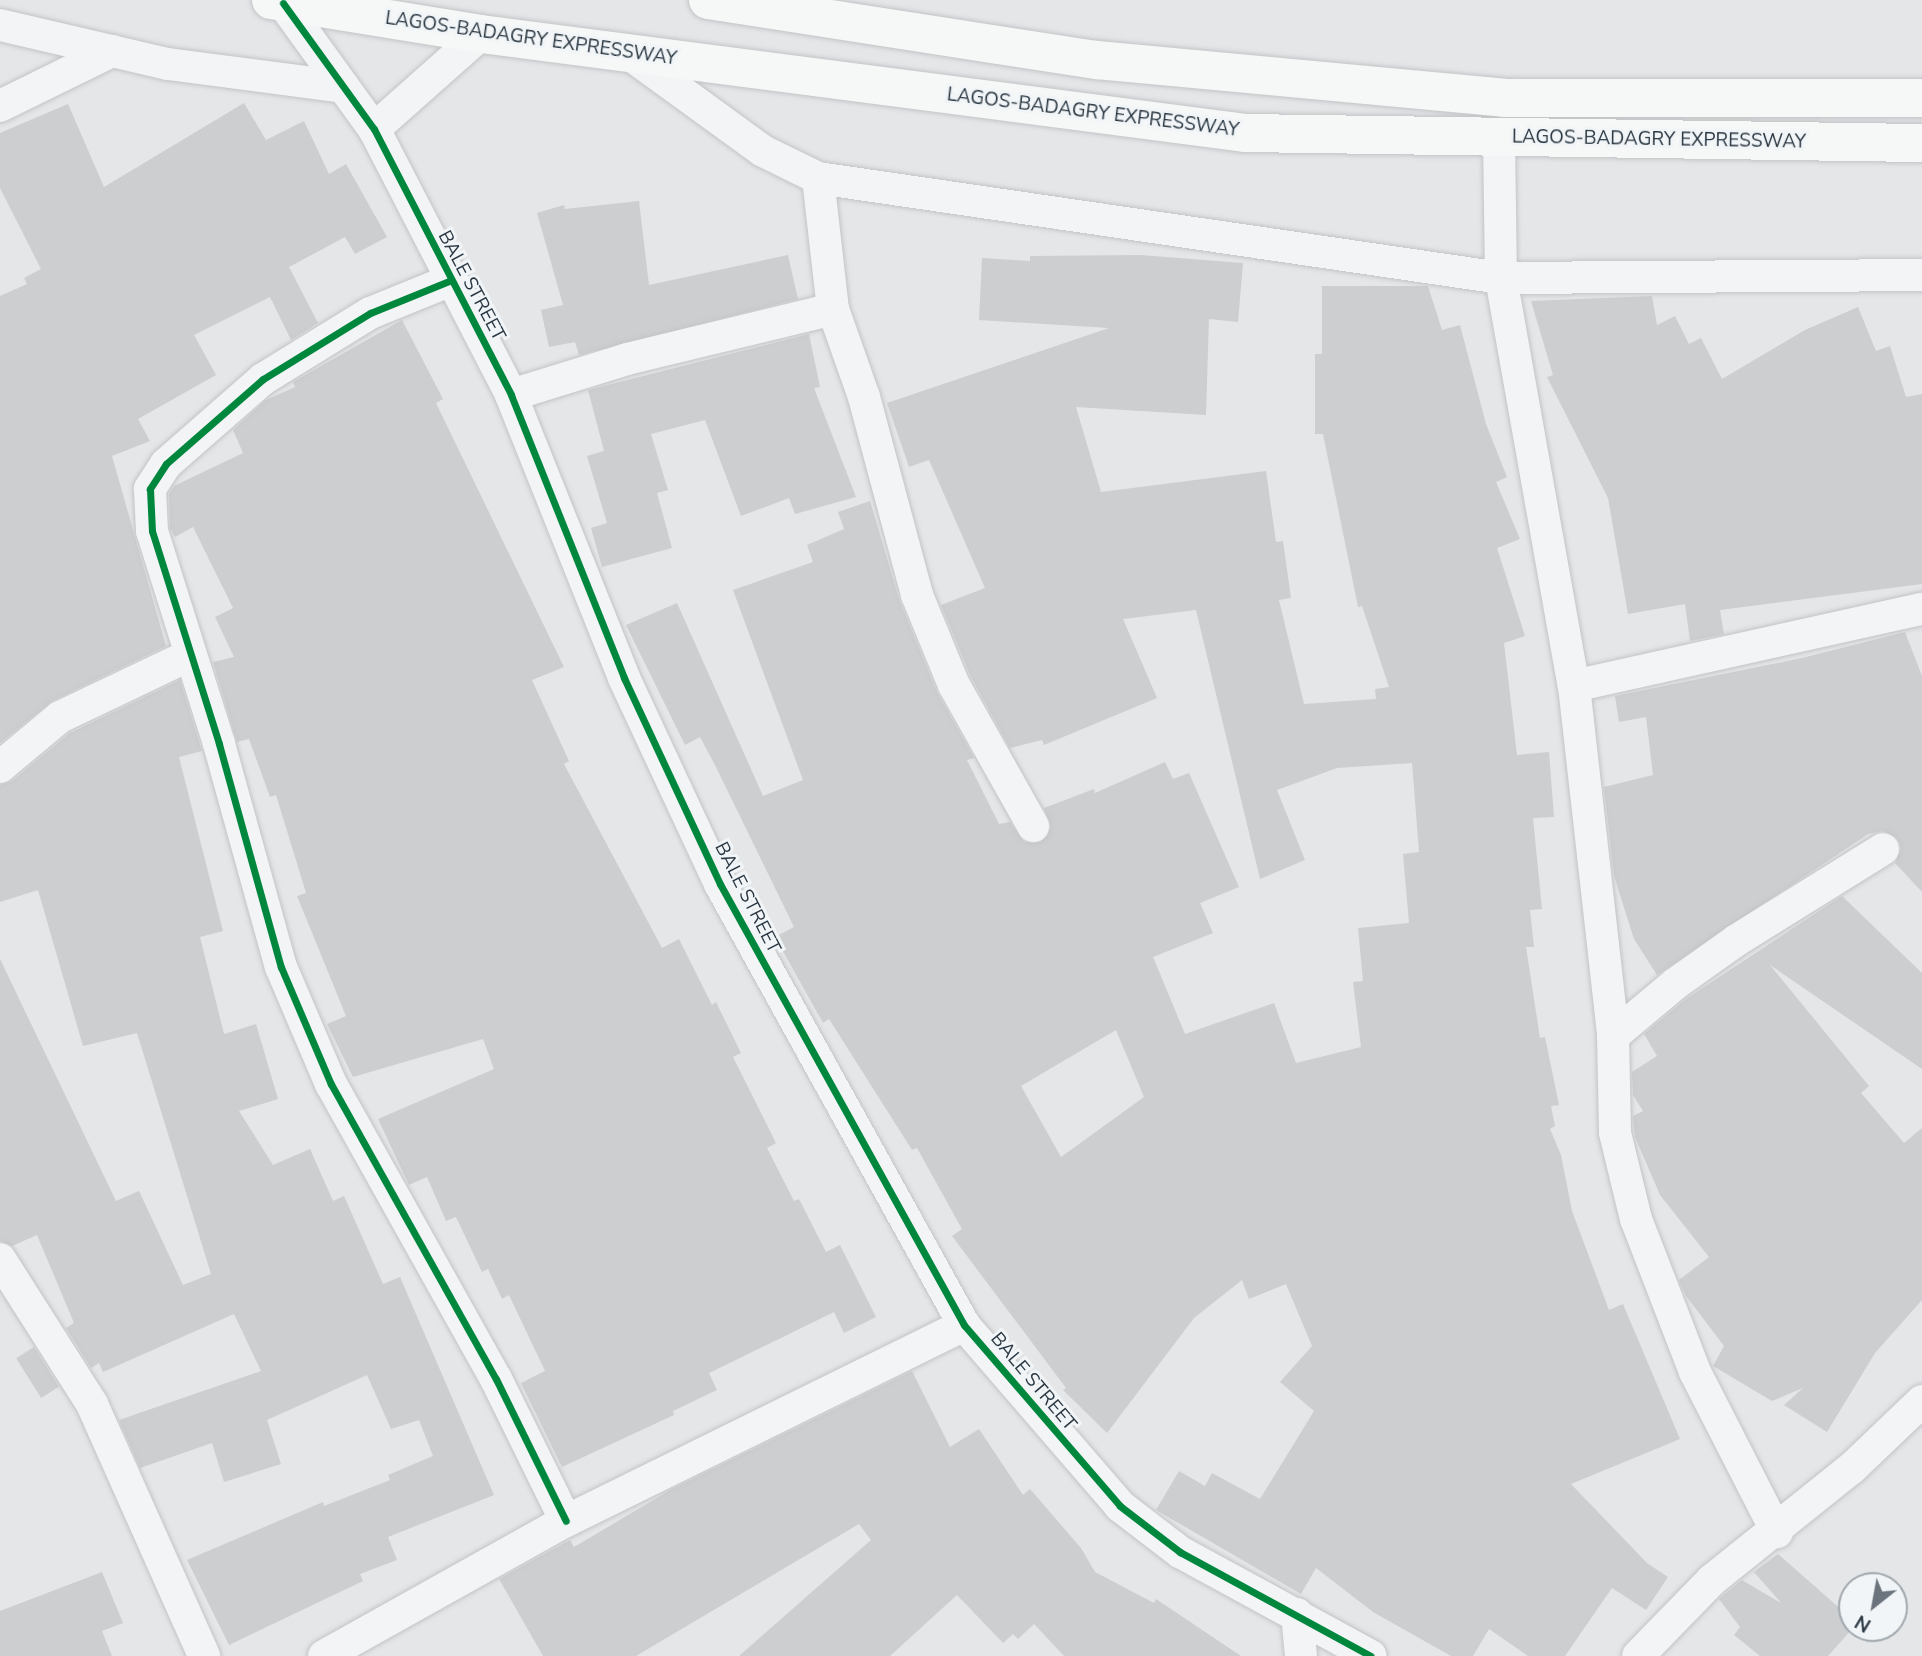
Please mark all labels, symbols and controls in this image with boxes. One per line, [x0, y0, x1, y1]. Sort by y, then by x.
street label: LAGOS-BADAGRY EXPRESSWAY [384, 7, 678, 71]
street label: LAGOS-BADAGRY EXPRESSWAY [946, 84, 1240, 142]
street label: LAGOS-BADAGRY EXPRESSWAY [1512, 126, 1806, 154]
street label: BALE STREET [432, 227, 510, 345]
street label: BALE STREET [709, 839, 785, 957]
street label: BALE STREET [985, 1328, 1081, 1436]
north arrow [1838, 1572, 1908, 1642]
text: N [1850, 1608, 1876, 1638]

